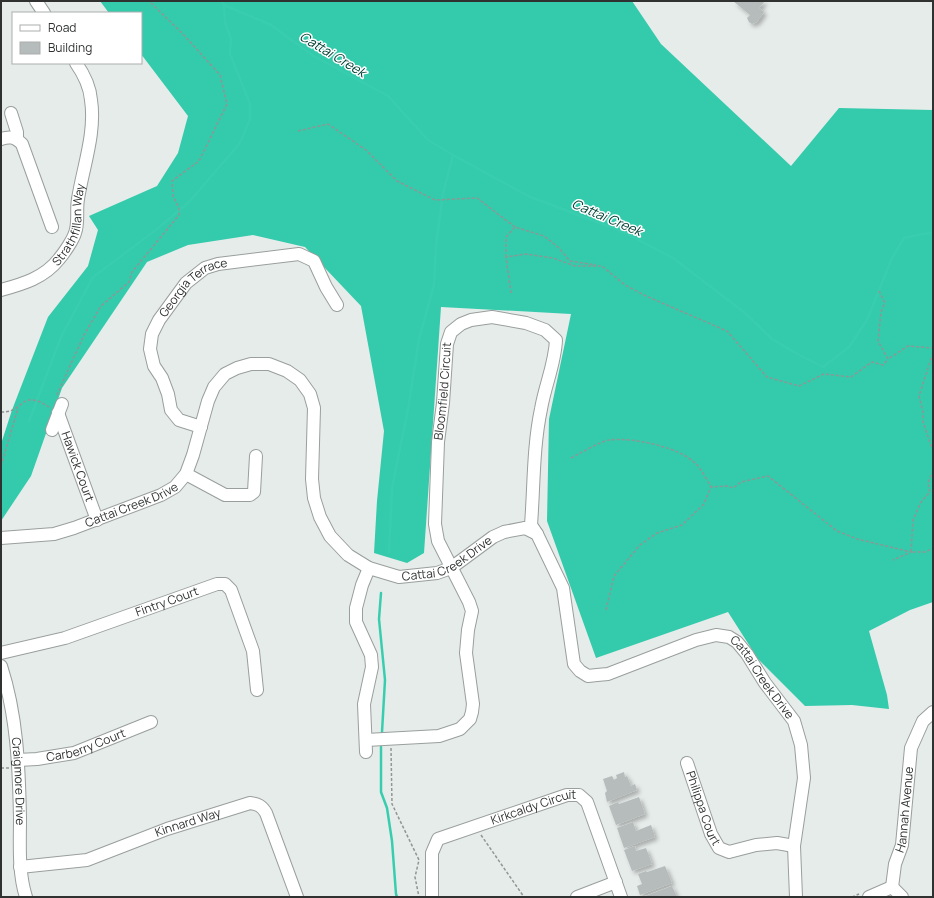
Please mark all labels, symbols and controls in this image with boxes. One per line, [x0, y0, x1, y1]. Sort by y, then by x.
legend [12, 12, 142, 64]
text: Road [48, 19, 76, 36]
water label: Cattai Creek [296, 27, 372, 82]
text: Building [48, 39, 92, 56]
street label: Strathfillan Way [48, 181, 89, 269]
water label: Cattai Creek [569, 194, 647, 241]
street label: Georgia Terrace [155, 254, 228, 320]
street label: Bloomfield Circuit [429, 341, 455, 441]
street label: Hawick Court [57, 429, 99, 504]
street label: Cattai Creek Drive [82, 478, 181, 531]
street label: Cattai Creek Drive [401, 532, 495, 585]
street label: Fintry Court [133, 582, 201, 620]
street label: Cattai Creek Drive [727, 631, 798, 722]
street label: Carberry Court [45, 724, 128, 765]
street label: Craigmore Drive [8, 736, 29, 825]
street label: Hannah Avenue [891, 766, 917, 855]
street label: Philippa Court [682, 769, 725, 849]
street label: Kirkcaldy Circuit [488, 786, 576, 828]
street label: Kinnard Way [152, 804, 223, 841]

